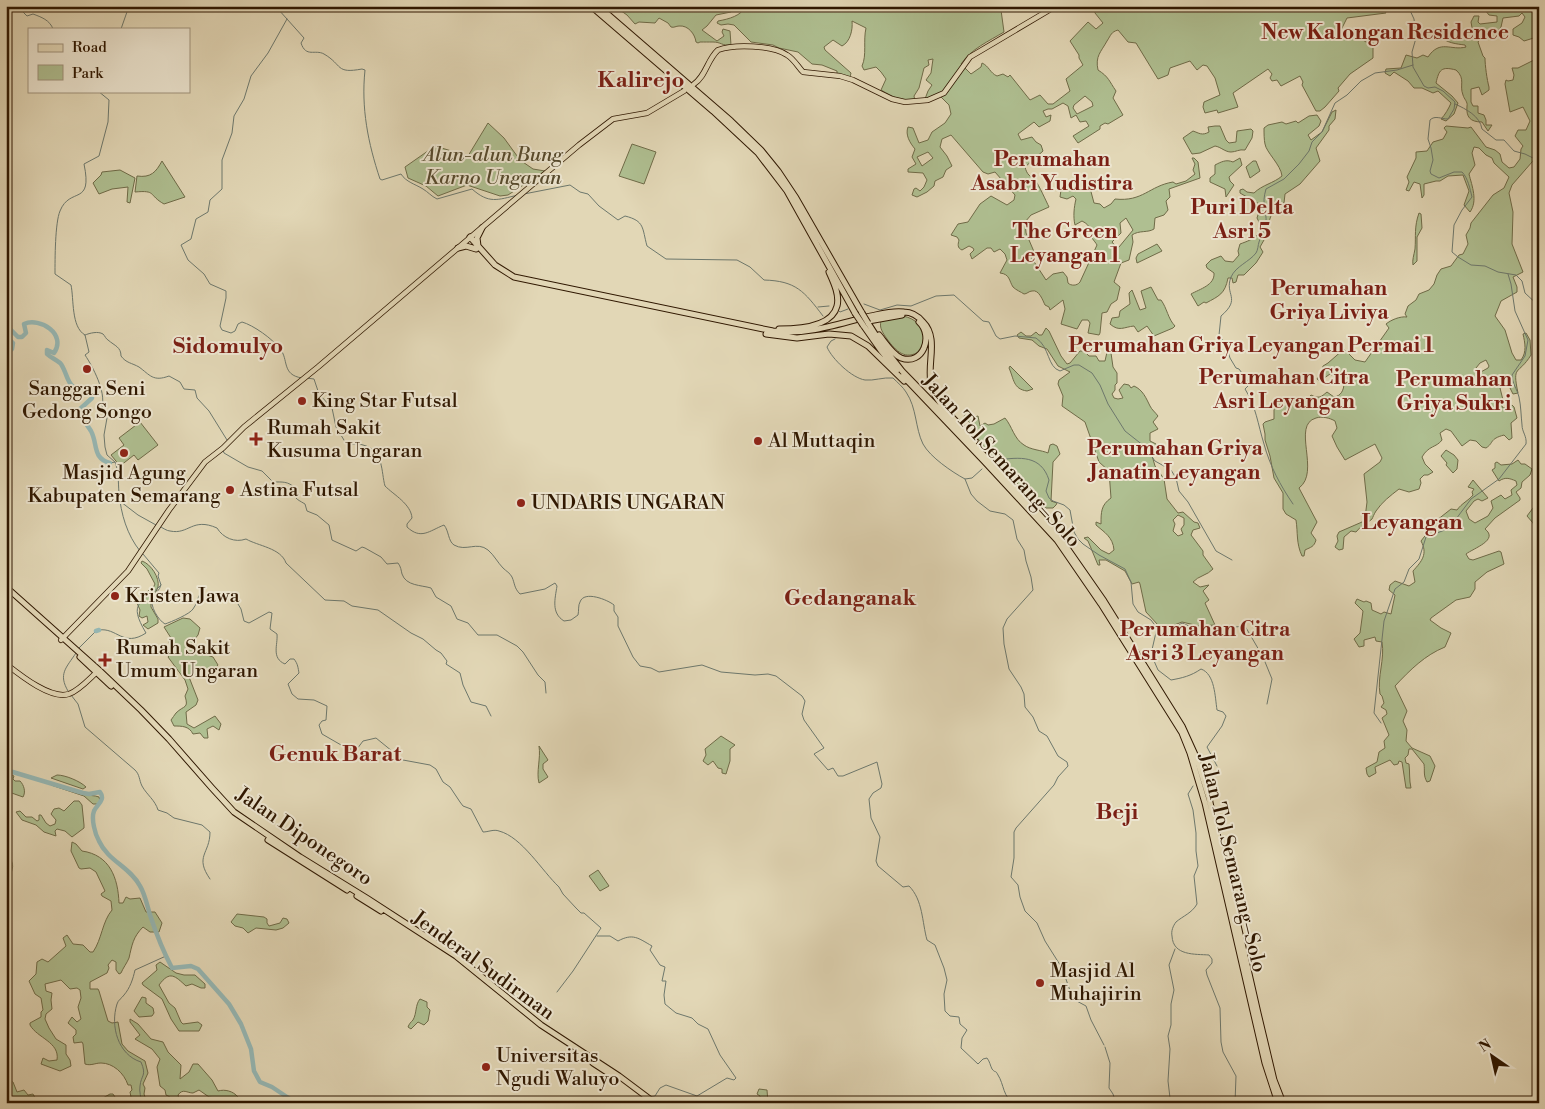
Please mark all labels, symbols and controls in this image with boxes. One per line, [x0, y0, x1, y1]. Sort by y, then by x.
district label: New Kalongan Residence [1261, 20, 1509, 46]
legend [28, 28, 190, 92]
text: Road [72, 38, 107, 57]
text: Park [72, 64, 104, 83]
district label: Kalirejo [597, 67, 685, 94]
park label: Alun-alun Bung Karno Ungaran [421, 143, 564, 191]
district label: Perumahan Asabri Yudistira [970, 147, 1134, 197]
district label: Puri Delta Asri 5 [1190, 195, 1294, 245]
district label: The Green Leyangan 1 [1010, 219, 1120, 269]
district label: Perumahan Griya Liviya [1269, 276, 1389, 326]
district label: Sidomulyo [173, 333, 283, 360]
district label: Perumahan Griya Leyangan Permai 1 [1068, 333, 1434, 359]
marker: Sanggar Seni Gedong Songo [81, 363, 93, 375]
district label: Perumahan Citra Asri Leyangan [1199, 365, 1370, 415]
district label: Perumahan Griya Sukri [1396, 367, 1512, 417]
street label: Jalan Tol Semarang–Solo [916, 368, 1086, 553]
place label: Sanggar Seni Gedong Songo [22, 377, 152, 425]
place label: King Star Futsal [312, 389, 458, 414]
marker: King Star Futsal [296, 395, 308, 407]
place label: Rumah Sakit Kusuma Ungaran [267, 416, 423, 464]
place label: Al Muttaqin [767, 429, 876, 454]
marker: Rumah Sakit Kusuma Ungaran [249, 432, 263, 446]
marker: Al Muttaqin [752, 435, 764, 447]
district label: Perumahan Griya Janatin Leyangan [1087, 436, 1264, 486]
marker: Masjid Agung Kabupaten Semarang [118, 447, 130, 459]
place label: Masjid Agung Kabupaten Semarang [27, 461, 221, 509]
place label: Astina Futsal [239, 478, 359, 503]
marker: Astina Futsal [224, 484, 236, 496]
place label: UNDARIS UNGARAN [531, 491, 725, 516]
marker: UNDARIS UNGARAN [515, 497, 527, 509]
district label: Leyangan [1361, 509, 1463, 536]
place label: Kristen Jawa [125, 584, 241, 609]
district label: Gedanganak [784, 585, 916, 612]
marker: Kristen Jawa [109, 590, 121, 602]
district label: Perumahan Citra Asri 3 Leyangan [1120, 617, 1291, 667]
place label: Rumah Sakit Umum Ungaran [116, 636, 258, 684]
marker: Rumah Sakit Umum Ungaran [98, 653, 112, 667]
district label: Genuk Barat [269, 741, 401, 768]
street label: Jalan Tol Semarang–Solo [1192, 750, 1271, 975]
street label: Jalan Diponegoro [230, 782, 377, 892]
district label: Beji [1096, 799, 1138, 826]
street label: Jenderal Sudirman [406, 905, 559, 1026]
place label: Masjid Al Muhajirin [1050, 959, 1142, 1007]
marker: Masjid Al Muhajirin [1034, 977, 1046, 989]
north arrow [1468, 1032, 1518, 1082]
text: N [1476, 1035, 1495, 1057]
place label: Universitas Ngudi Waluyo [496, 1044, 620, 1092]
marker: Universitas Ngudi Waluyo [480, 1061, 492, 1073]

